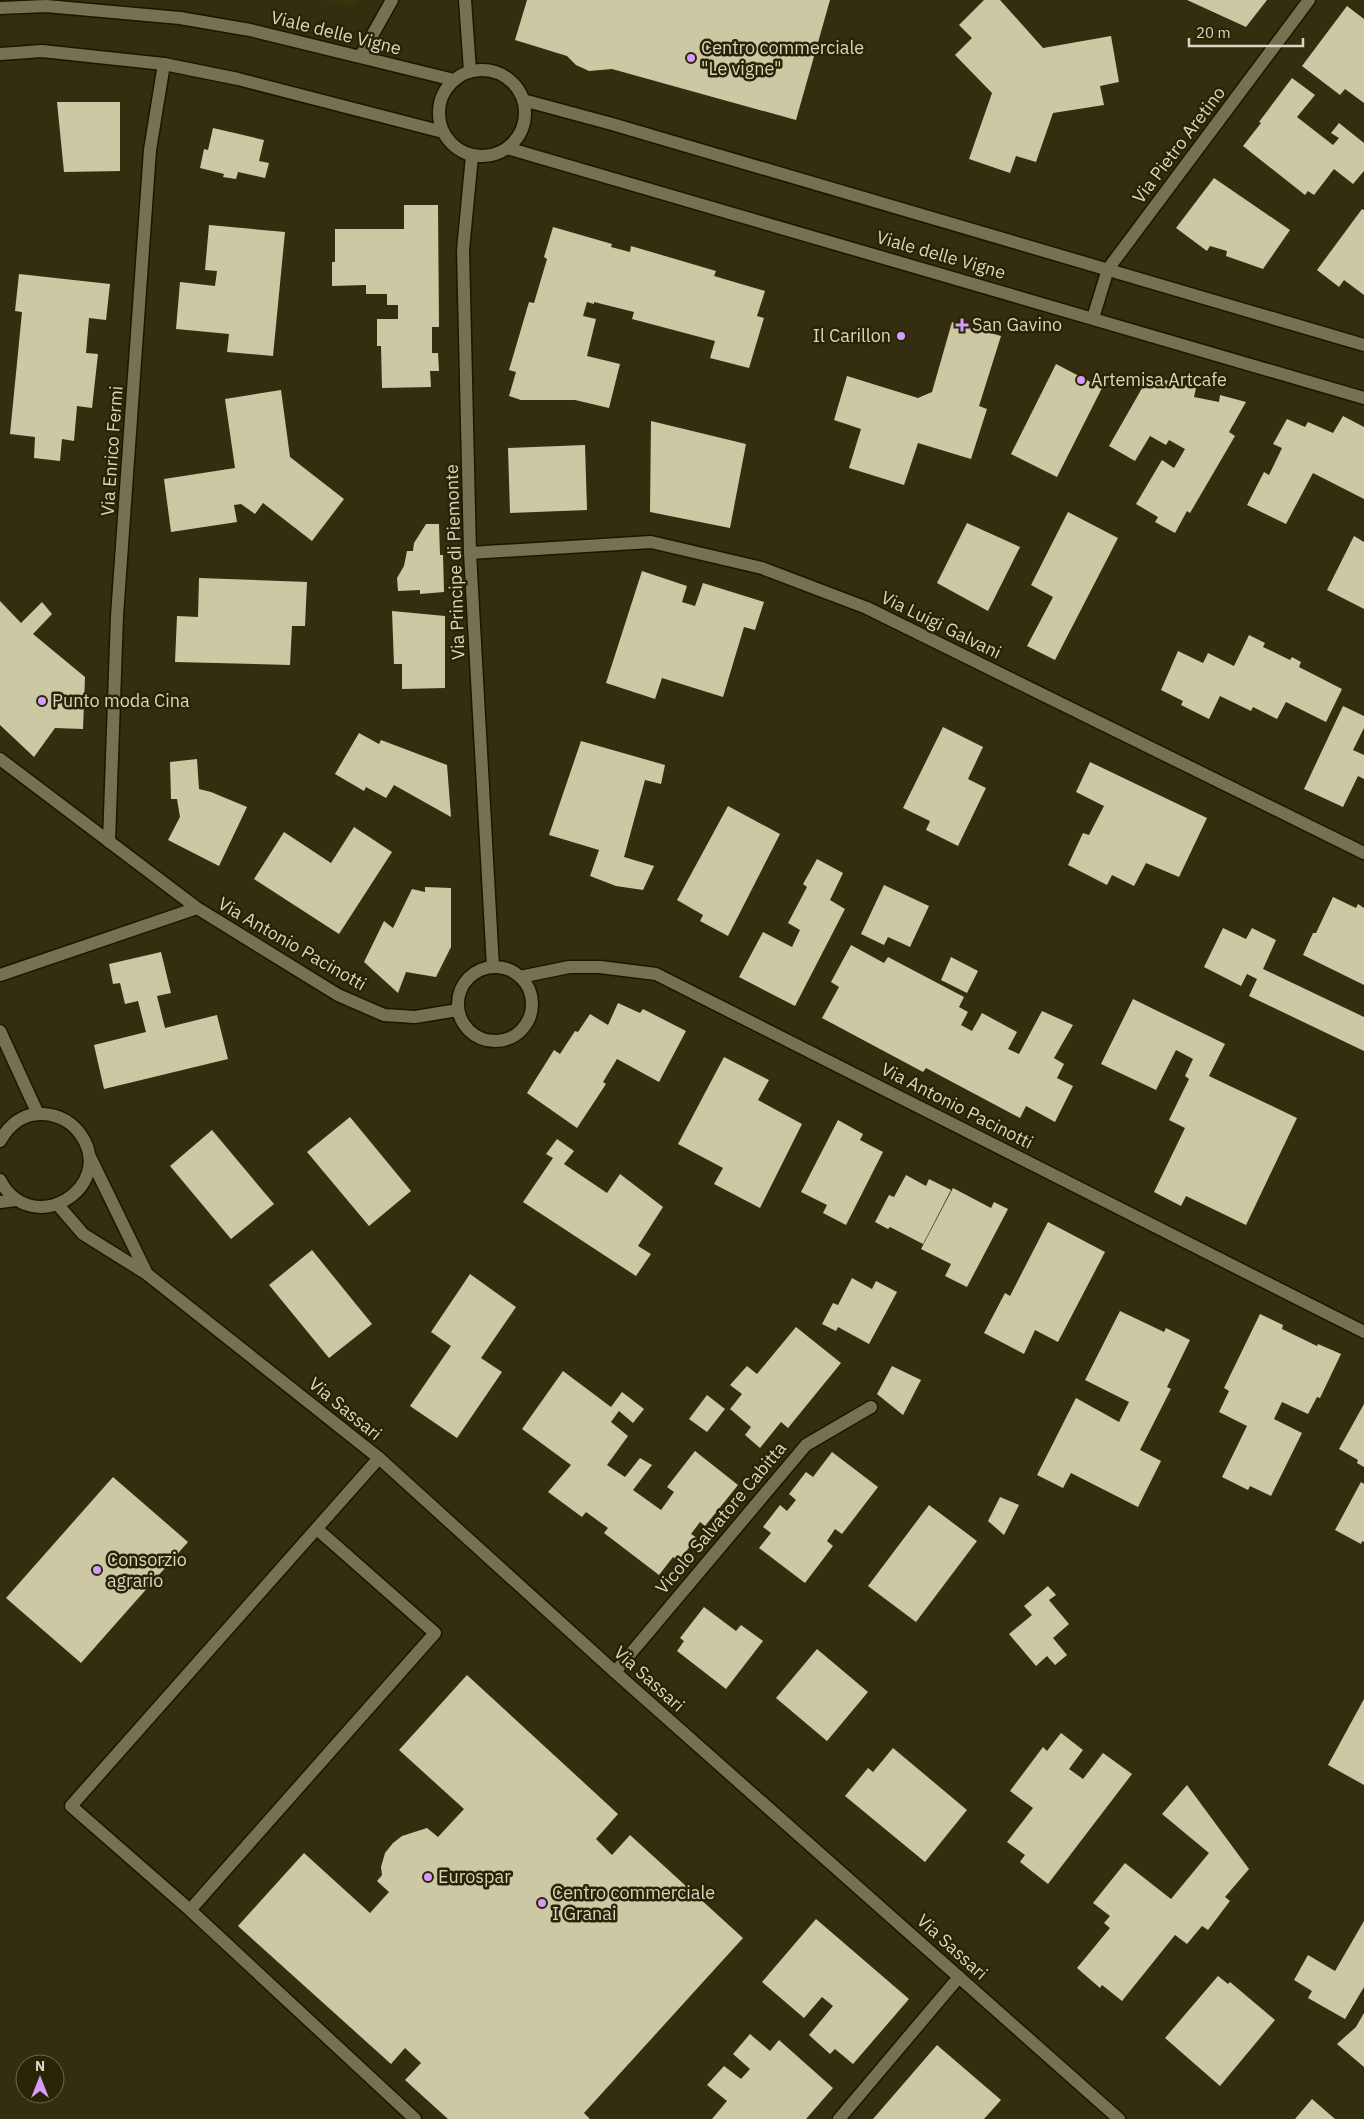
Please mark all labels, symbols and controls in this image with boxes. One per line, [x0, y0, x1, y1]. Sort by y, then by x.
street label: Viale delle Vigne [269, 5, 404, 60]
scale bar [1189, 15, 1303, 47]
text: 20 m [1196, 23, 1231, 42]
place label: Centro commerciale "Le vigne" [701, 36, 864, 80]
marker: Centro commerciale "Le vigne" [685, 52, 697, 64]
street label: Via Pietro Aretino [1127, 82, 1230, 208]
street label: Viale delle Vigne [874, 225, 1008, 284]
place label: San Gavino [972, 313, 1062, 336]
marker: San Gavino [956, 319, 968, 331]
place label: Il Carillon [813, 324, 891, 347]
marker: Il Carillon [895, 330, 907, 342]
place label: Artemisa Artcafe [1091, 368, 1227, 391]
marker: Artemisa Artcafe [1075, 374, 1087, 386]
street label: Via Enrico Fermi [95, 385, 128, 517]
street label: Via Principe di Piemonte [440, 464, 469, 660]
street label: Via Luigi Galvani [877, 585, 1005, 664]
place label: Punto moda Cina [52, 689, 190, 712]
marker: Punto moda Cina [36, 695, 48, 707]
street label: Via Antonio Pacinotti [214, 892, 371, 995]
street label: Via Antonio Pacinotti [877, 1057, 1037, 1154]
street label: Via Sassari [304, 1372, 387, 1445]
street label: Vicolo Salvatore Cabitta [650, 1437, 791, 1598]
place label: Consorzio agrario [107, 1548, 187, 1592]
marker: Consorzio agrario [91, 1564, 103, 1576]
street label: Via Sassari [609, 1641, 690, 1716]
place label: Eurospar [438, 1865, 511, 1888]
marker: Eurospar [422, 1871, 434, 1883]
place label: Centro commerciale I Granai [552, 1881, 715, 1925]
marker: Centro commerciale I Granai [536, 1897, 548, 1909]
street label: Via Sassari [912, 1909, 993, 1984]
north arrow [15, 2054, 65, 2104]
text: N [35, 2057, 45, 2075]

